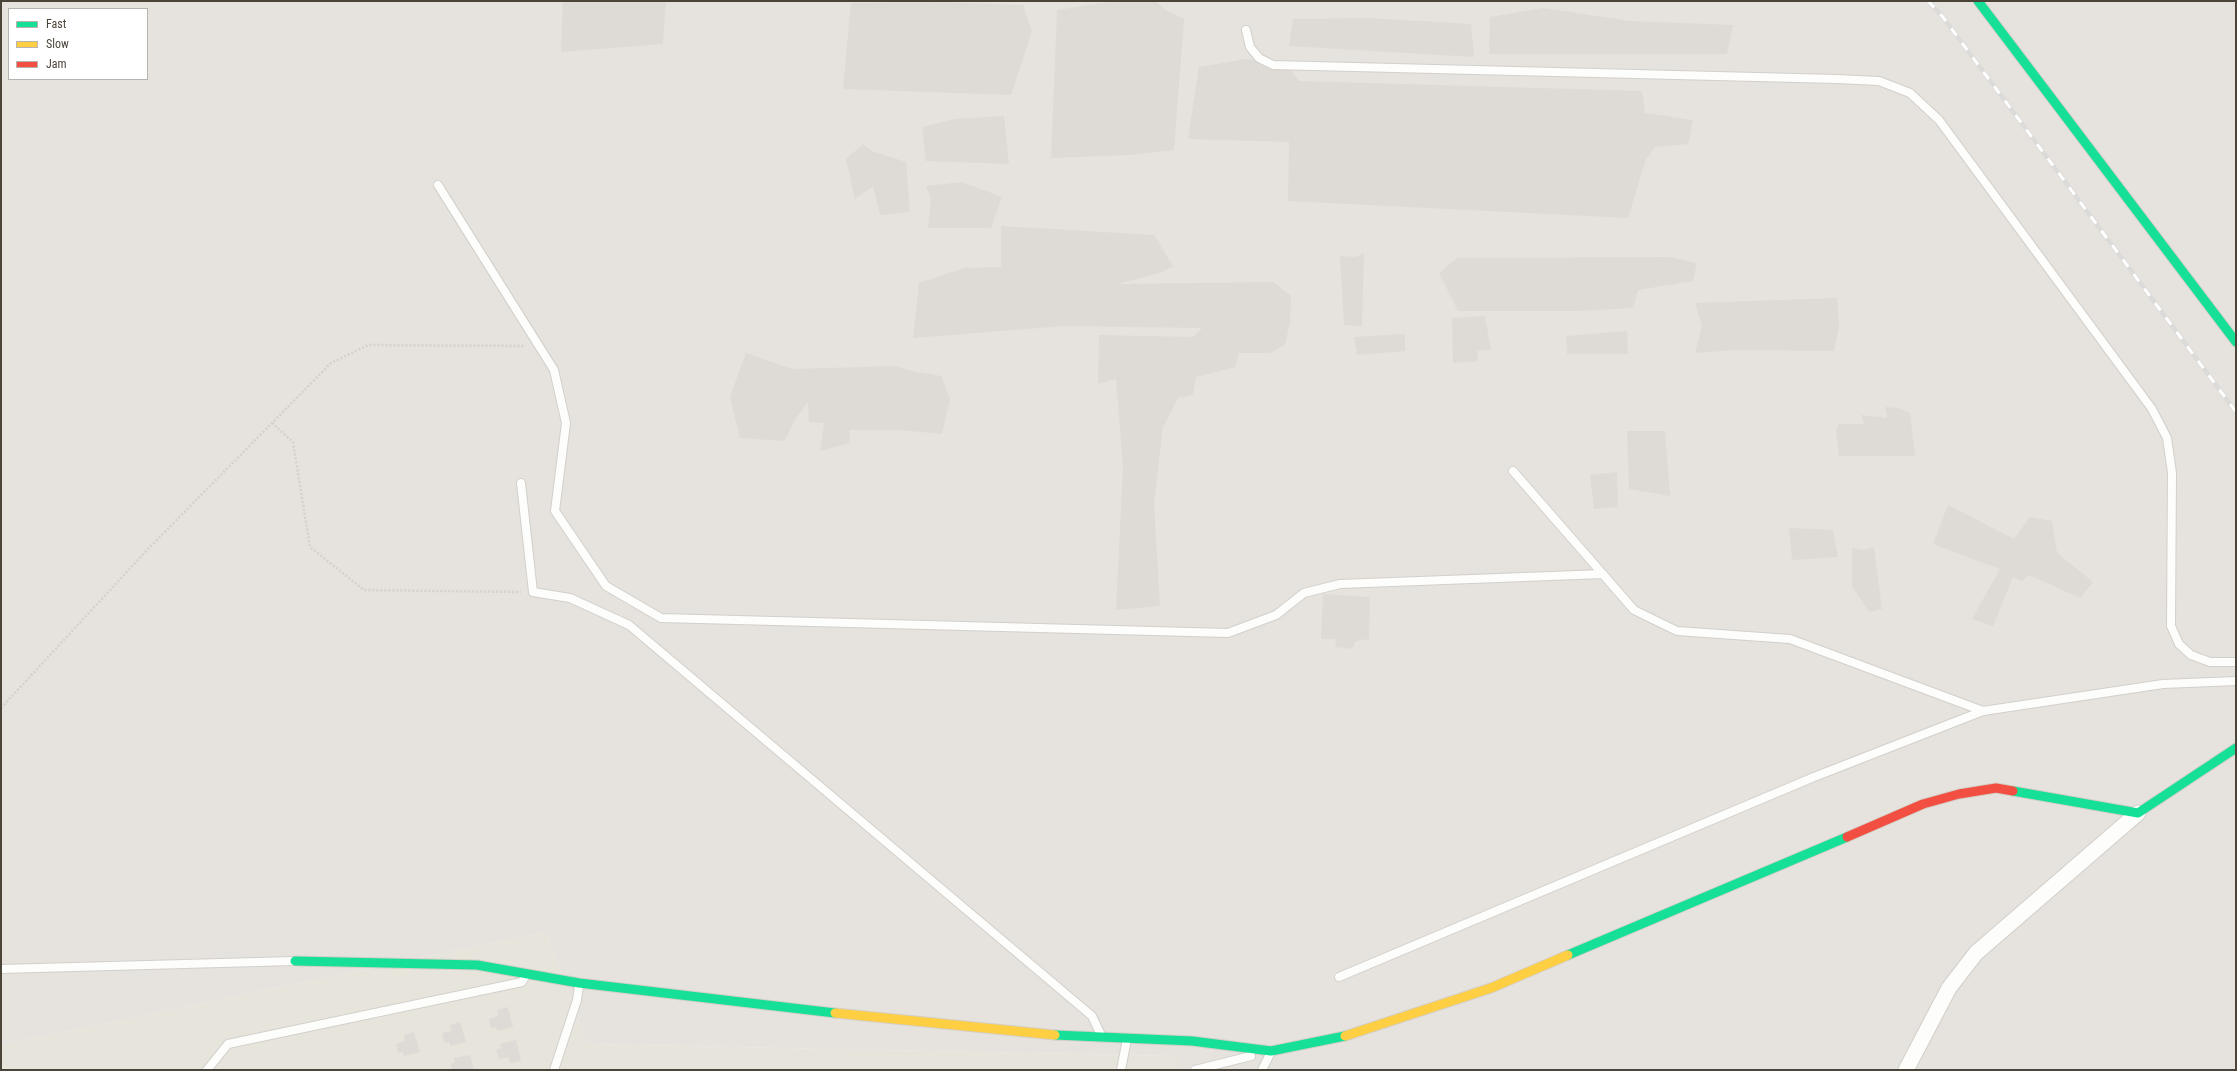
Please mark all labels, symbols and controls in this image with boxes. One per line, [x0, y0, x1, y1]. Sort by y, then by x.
legend [8, 8, 148, 80]
text: Fast [46, 17, 66, 31]
text: Slow [46, 37, 69, 51]
text: Jam [46, 57, 67, 71]

